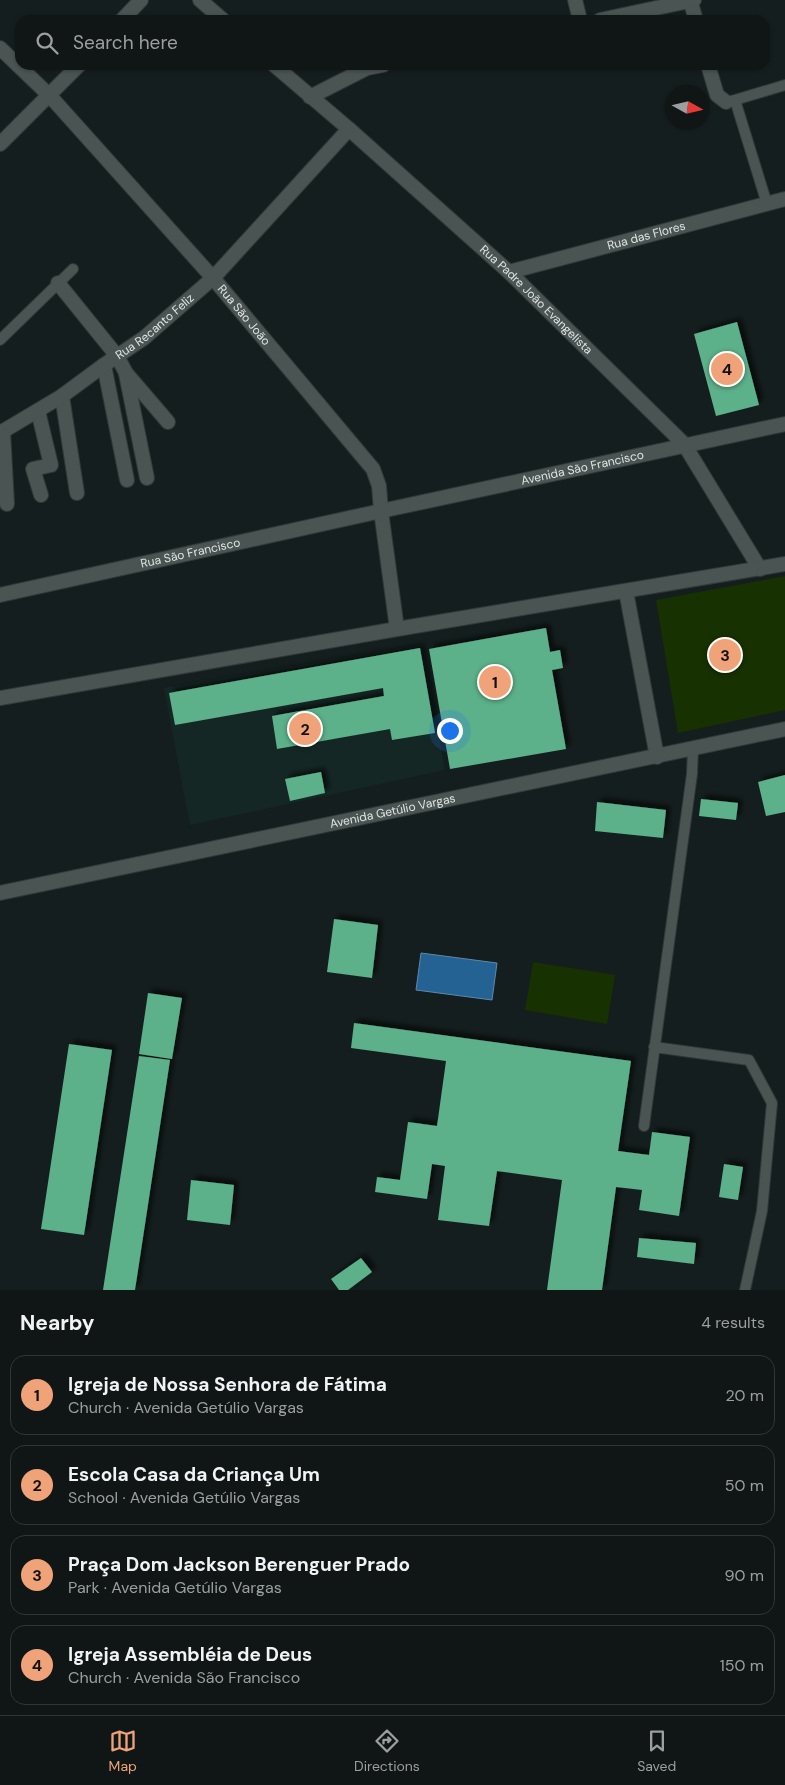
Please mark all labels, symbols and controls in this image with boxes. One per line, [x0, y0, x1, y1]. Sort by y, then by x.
search box [15, 15, 770, 70]
icon: search [33, 29, 61, 57]
text: Search here [73, 30, 178, 55]
north arrow [665, 85, 710, 130]
street label: Rua das Flores [605, 218, 687, 254]
street label: Rua Padre João Evangelista [476, 242, 596, 358]
street label: Rua São João [214, 281, 274, 349]
street label: Rua Recanto Feliz [112, 290, 197, 363]
pin: 4 [711, 350, 743, 388]
street label: Avenida São Francisco [520, 447, 645, 489]
street label: Rua São Francisco [139, 534, 242, 572]
pin: 3 [709, 636, 741, 674]
pin: 1 [479, 663, 511, 701]
pin: 2 [289, 710, 321, 748]
your location [437, 718, 463, 744]
street label: Avenida Getúlio Vargas [328, 790, 457, 832]
text: Nearby [20, 1309, 94, 1337]
text: 4 results [701, 1312, 765, 1333]
text: Igreja de Nossa Senhora de Fátima [68, 1372, 387, 1397]
text: 1 [34, 1385, 40, 1406]
text: 20 m [725, 1385, 764, 1406]
text: Church · Avenida Getúlio Vargas [68, 1397, 304, 1418]
text: Escola Casa da Criança Um [68, 1462, 320, 1487]
text: 2 [32, 1475, 42, 1496]
text: 50 m [725, 1475, 764, 1496]
text: School · Avenida Getúlio Vargas [68, 1487, 300, 1508]
text: Praça Dom Jackson Berenguer Prado [68, 1552, 410, 1577]
text: 3 [32, 1565, 42, 1586]
text: 90 m [724, 1565, 764, 1586]
text: Park · Avenida Getúlio Vargas [68, 1577, 282, 1598]
text: Igreja Assembléia de Deus [68, 1642, 312, 1667]
text: 4 [32, 1655, 42, 1676]
text: 150 m [720, 1655, 764, 1676]
text: Church · Avenida São Francisco [68, 1667, 300, 1688]
tab: Map [109, 1727, 137, 1775]
tab: Directions [354, 1727, 420, 1775]
tab: Saved [637, 1727, 676, 1775]

